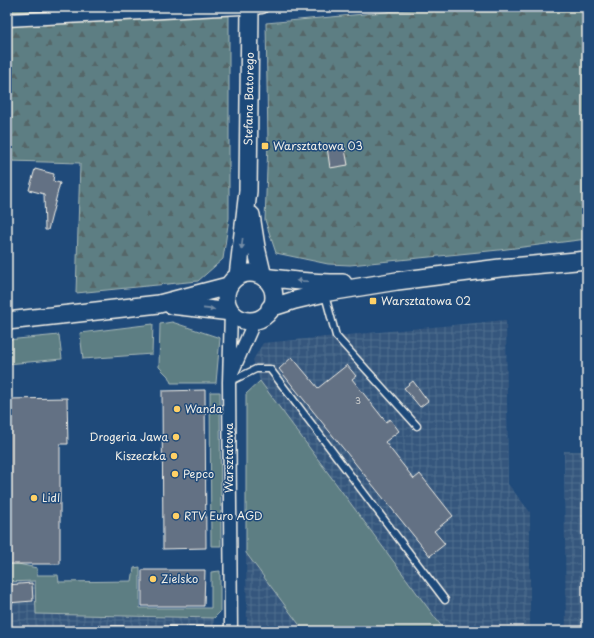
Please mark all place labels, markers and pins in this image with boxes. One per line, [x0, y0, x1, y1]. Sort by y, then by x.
place label: Warsztatowa 03 [273, 137, 363, 154]
marker: Warsztatowa 03 [260, 141, 270, 151]
place label: Warsztatowa 02 [381, 292, 471, 309]
marker: Warsztatowa 02 [368, 296, 378, 306]
place label: Wanda [185, 400, 223, 417]
marker: Wanda [172, 404, 182, 414]
place label: Drogeria Jawa [89, 428, 168, 445]
marker: Drogeria Jawa [171, 432, 181, 442]
place label: Kiszeczka [115, 447, 166, 464]
marker: Kiszeczka [169, 451, 179, 461]
place label: Pepco [183, 465, 214, 482]
marker: Pepco [170, 469, 180, 479]
place label: Lidl [42, 489, 60, 506]
marker: Lidl [29, 493, 39, 503]
place label: RTV Euro AGD [184, 507, 263, 524]
marker: RTV Euro AGD [171, 511, 181, 521]
place label: Zielsko [161, 570, 198, 587]
marker: Zielsko [148, 574, 158, 584]

